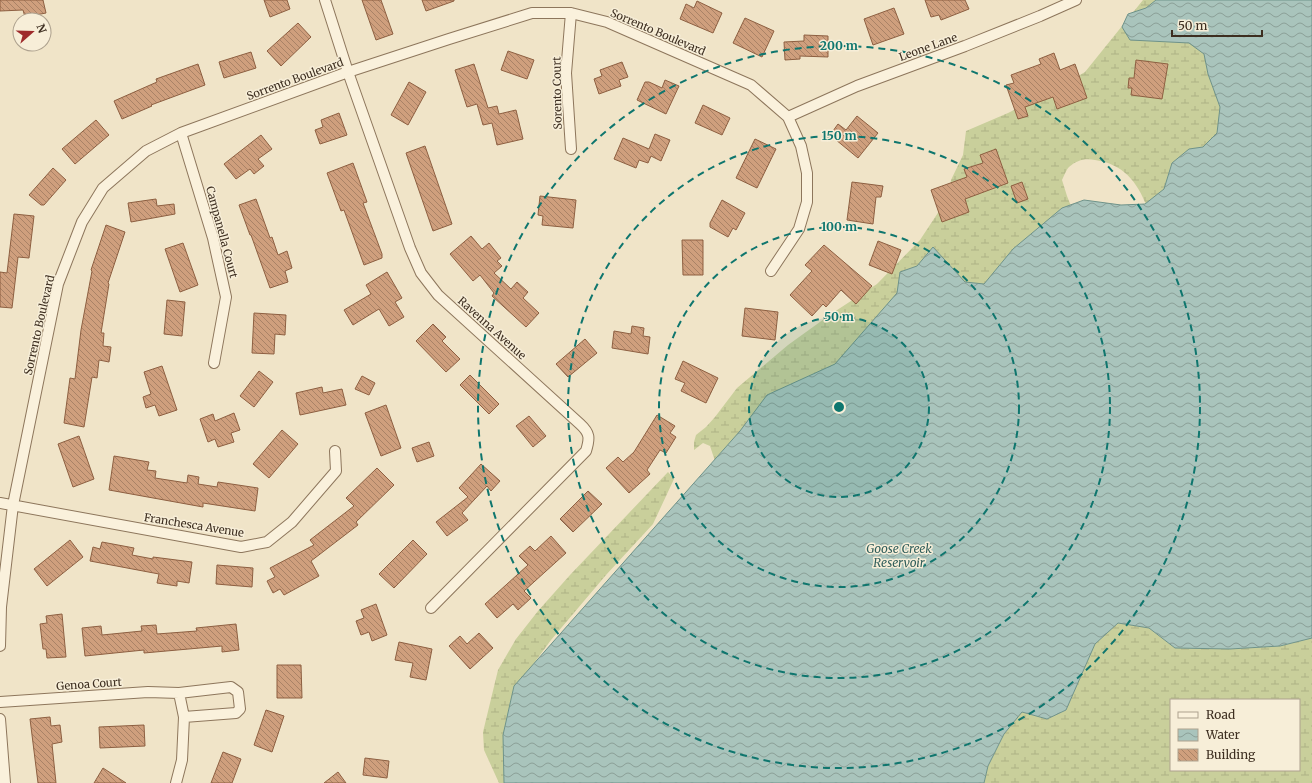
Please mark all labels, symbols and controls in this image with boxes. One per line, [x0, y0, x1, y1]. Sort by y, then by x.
street label: Sorrento Boulevard [608, 6, 708, 59]
north arrow [12, 12, 52, 52]
scale bar [1172, 12, 1262, 38]
text: 50 m [1178, 18, 1207, 33]
text: N [33, 22, 50, 35]
street label: Leone Lane [897, 30, 959, 64]
text: 200 m [820, 38, 858, 53]
street label: Sorrento Boulevard [245, 55, 346, 103]
street label: Sorento Court [549, 56, 565, 130]
text: 150 m [822, 128, 857, 143]
street label: Campanella Court [203, 185, 241, 280]
text: 100 m [821, 219, 857, 234]
street label: Sorrento Boulevard [21, 273, 57, 376]
street label: Ravenna Avenue [455, 294, 529, 362]
text: 50 m [824, 309, 854, 324]
centre of rings [832, 400, 846, 414]
street label: Franchesca Avenue [143, 510, 245, 540]
water label: Goose Creek Reservoir [866, 541, 932, 570]
street label: Genoa Court [56, 675, 123, 693]
legend [1170, 699, 1300, 771]
text: Road [1206, 707, 1235, 722]
text: Water [1205, 727, 1241, 742]
text: Building [1206, 747, 1256, 762]

